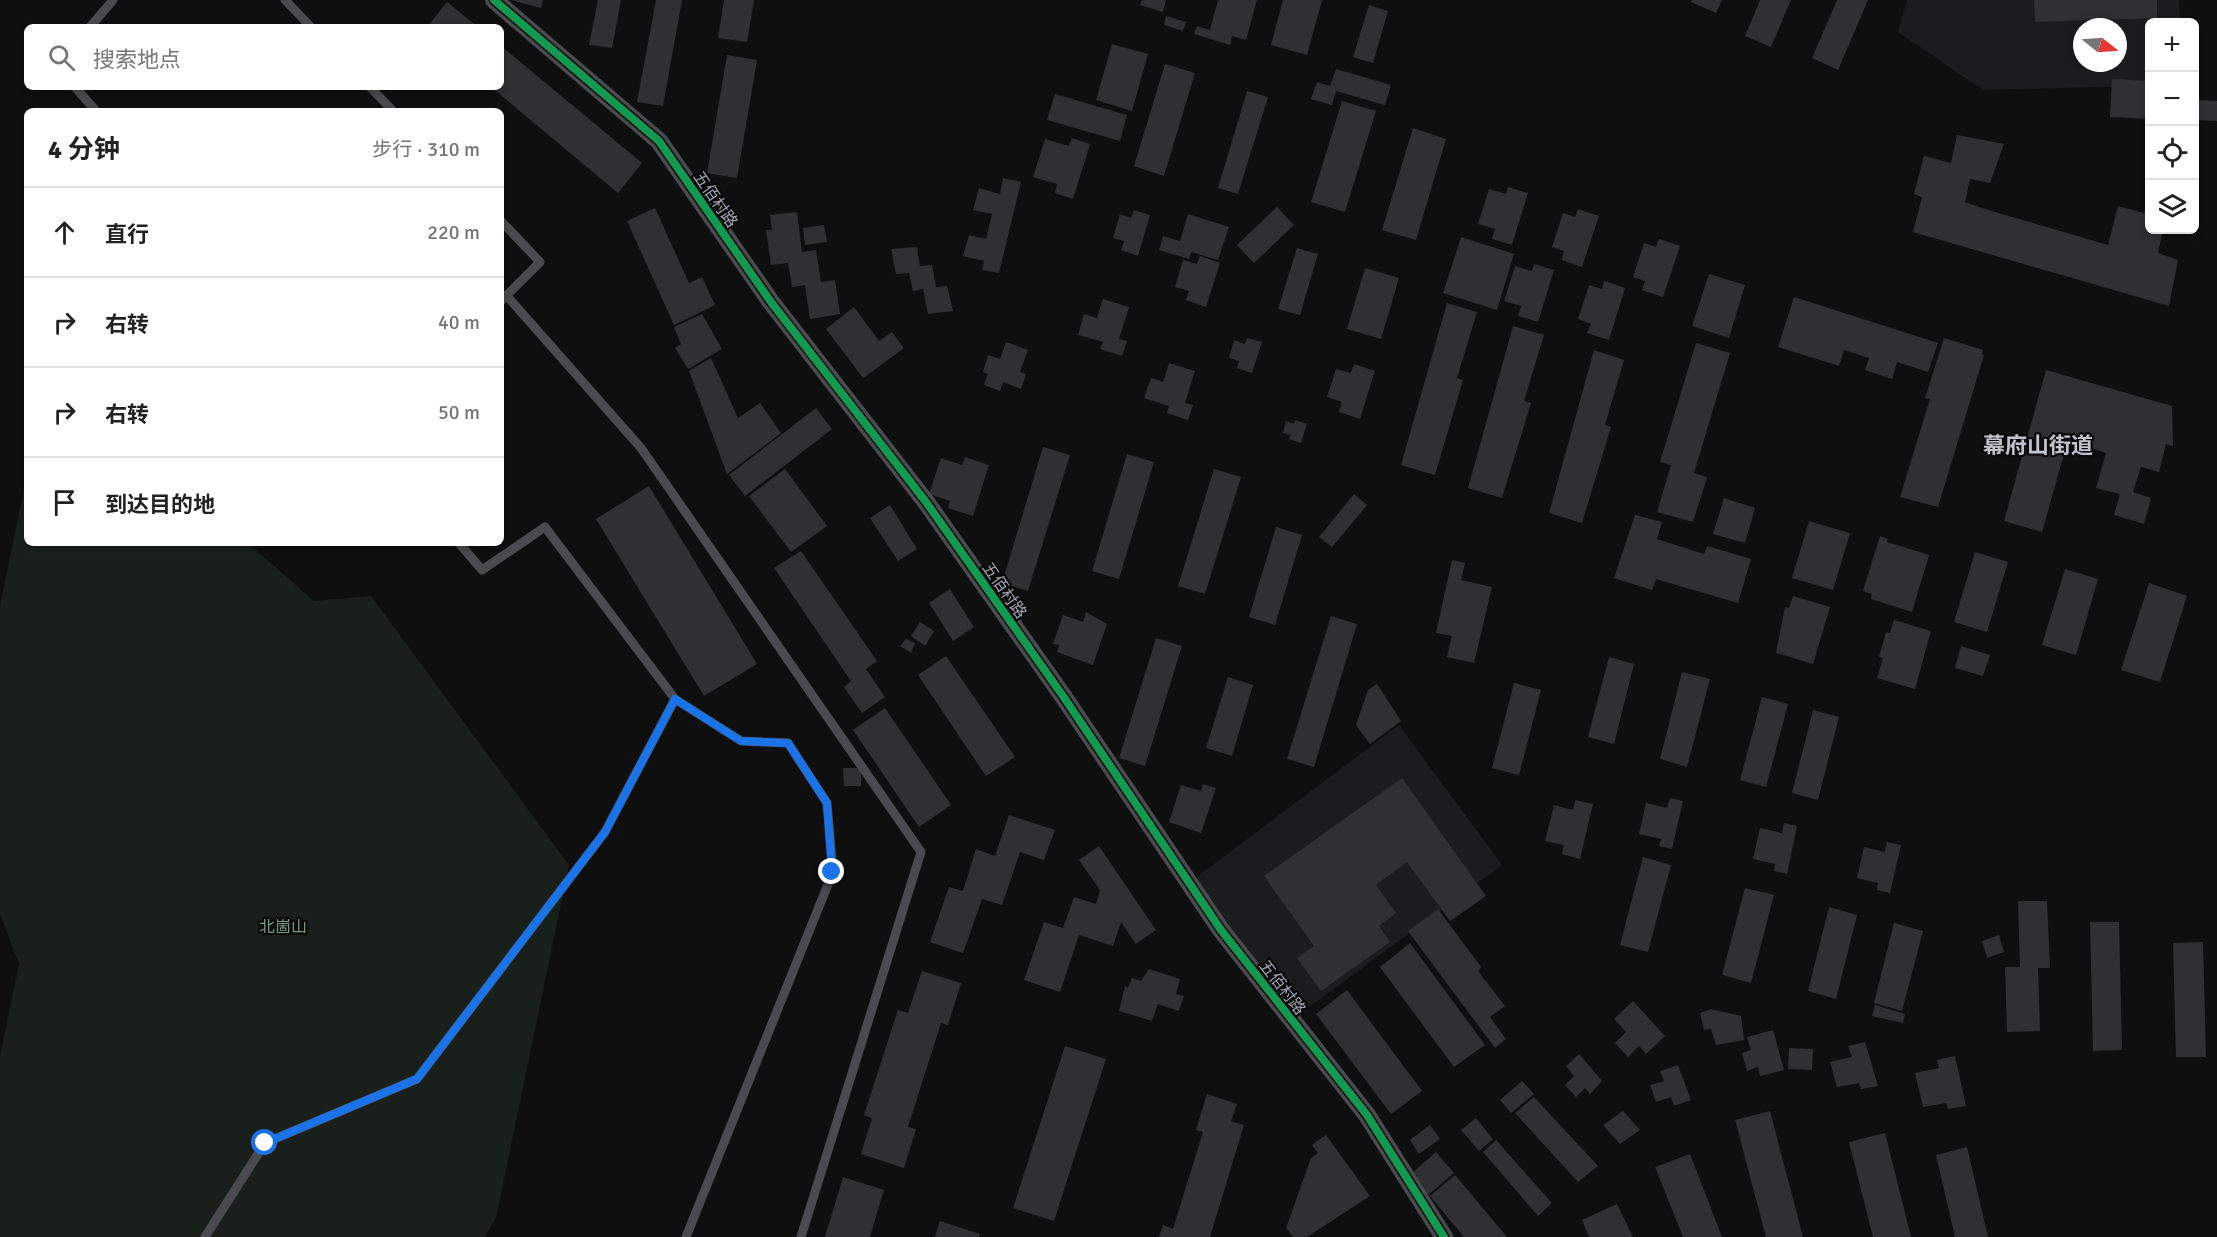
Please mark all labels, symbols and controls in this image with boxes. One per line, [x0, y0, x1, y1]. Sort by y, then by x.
north arrow [2073, 18, 2127, 72]
map controls [2145, 18, 2199, 234]
button: + [2145, 18, 2199, 72]
search box [24, 24, 504, 90]
icon: search [45, 41, 78, 74]
text: 搜索地点 [93, 46, 181, 73]
button: − [2145, 72, 2199, 126]
button: locate [2145, 126, 2199, 180]
text: 4 分钟 [48, 134, 120, 166]
text: 步行 · 310 m [372, 137, 480, 162]
street label: 五佰村路 [689, 168, 742, 232]
button: layers [2145, 180, 2199, 234]
icon: ahead [48, 216, 81, 249]
text: 220 m [427, 220, 480, 245]
text: 直行 [105, 221, 149, 248]
icon: right [48, 306, 81, 339]
text: 40 m [438, 310, 480, 335]
text: 右转 [105, 311, 149, 338]
icon: right [48, 396, 81, 429]
text: 50 m [438, 400, 480, 425]
text: 右转 [105, 401, 149, 428]
district label: 幕府山街道 [1983, 432, 2093, 459]
icon: arrive [48, 486, 81, 519]
text: 到达目的地 [105, 491, 215, 518]
street label: 五佰村路 [978, 559, 1031, 623]
route end [818, 858, 844, 884]
park label: 北崮山 [259, 917, 307, 937]
street label: 五佰村路 [1255, 956, 1310, 1019]
route start [251, 1129, 277, 1155]

